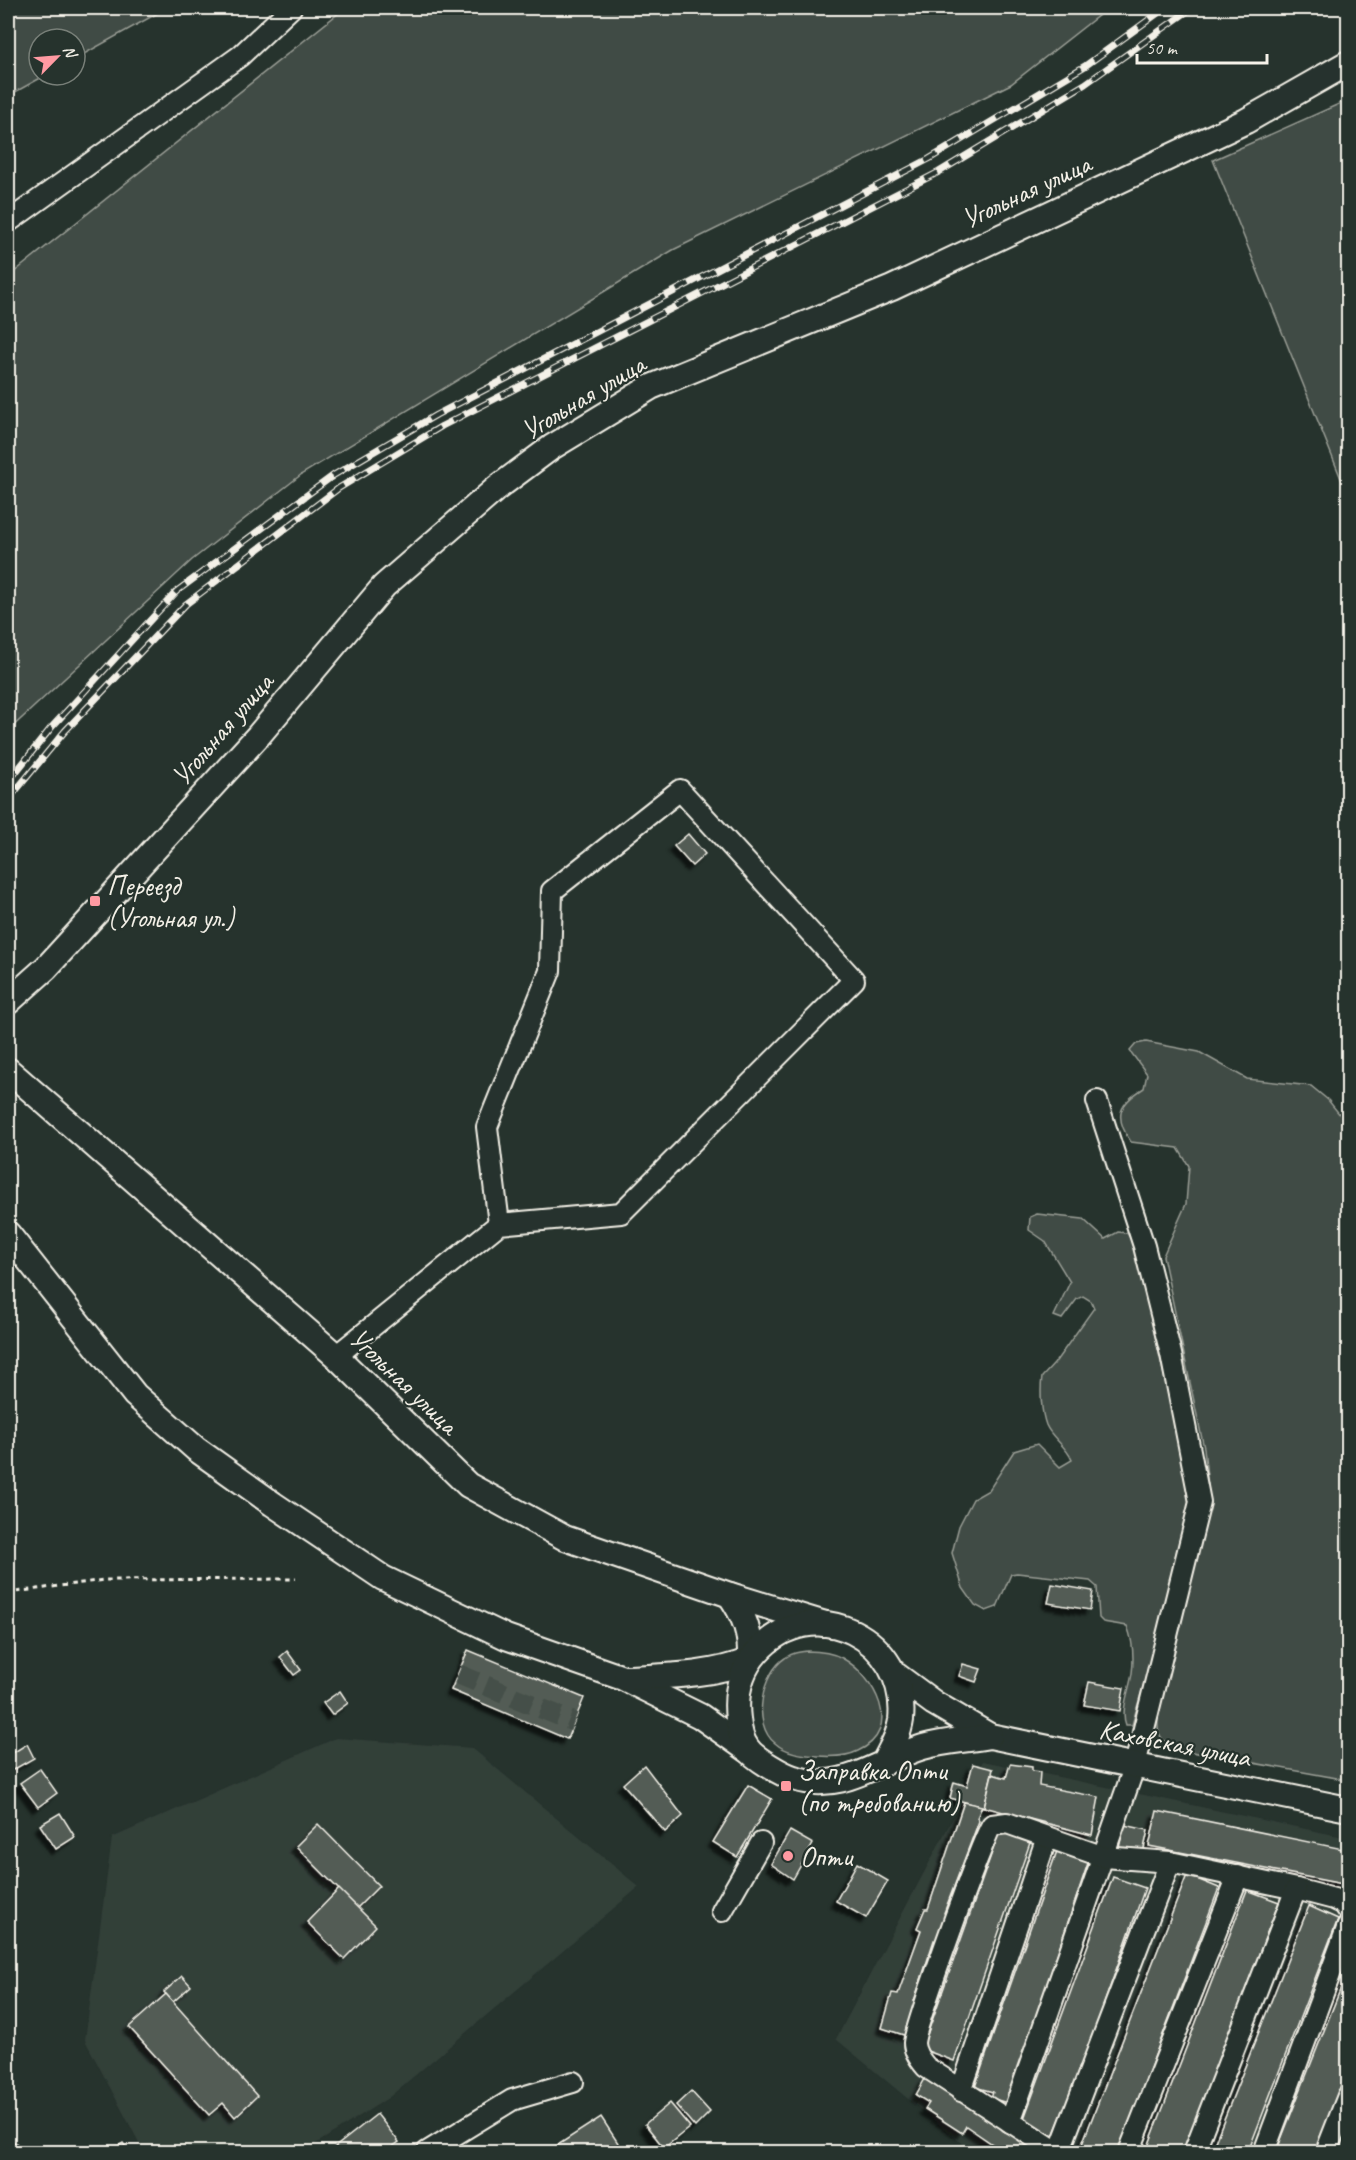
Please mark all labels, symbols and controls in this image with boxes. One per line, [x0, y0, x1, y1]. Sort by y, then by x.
north arrow [27, 27, 87, 87]
scale bar [1137, 27, 1268, 65]
text: 50 m [1146, 37, 1179, 59]
text: N [59, 42, 82, 63]
street label: Угольная улица [956, 145, 1098, 236]
street label: Угольная улица [515, 345, 653, 448]
street label: Угольная улица [163, 663, 282, 793]
place label: Переезд (Угольная ул.) [107, 868, 236, 935]
marker: Переезд (Угольная ул.) [88, 894, 102, 908]
street label: Угольная улица [342, 1320, 468, 1443]
street label: Каховская улица [1097, 1711, 1255, 1775]
place label: Заправка Опти (по требованию) [798, 1753, 961, 1820]
marker: Заправка Опти (по требованию) [779, 1779, 793, 1793]
place label: Опти [800, 1839, 854, 1874]
marker: Опти [781, 1849, 795, 1863]

